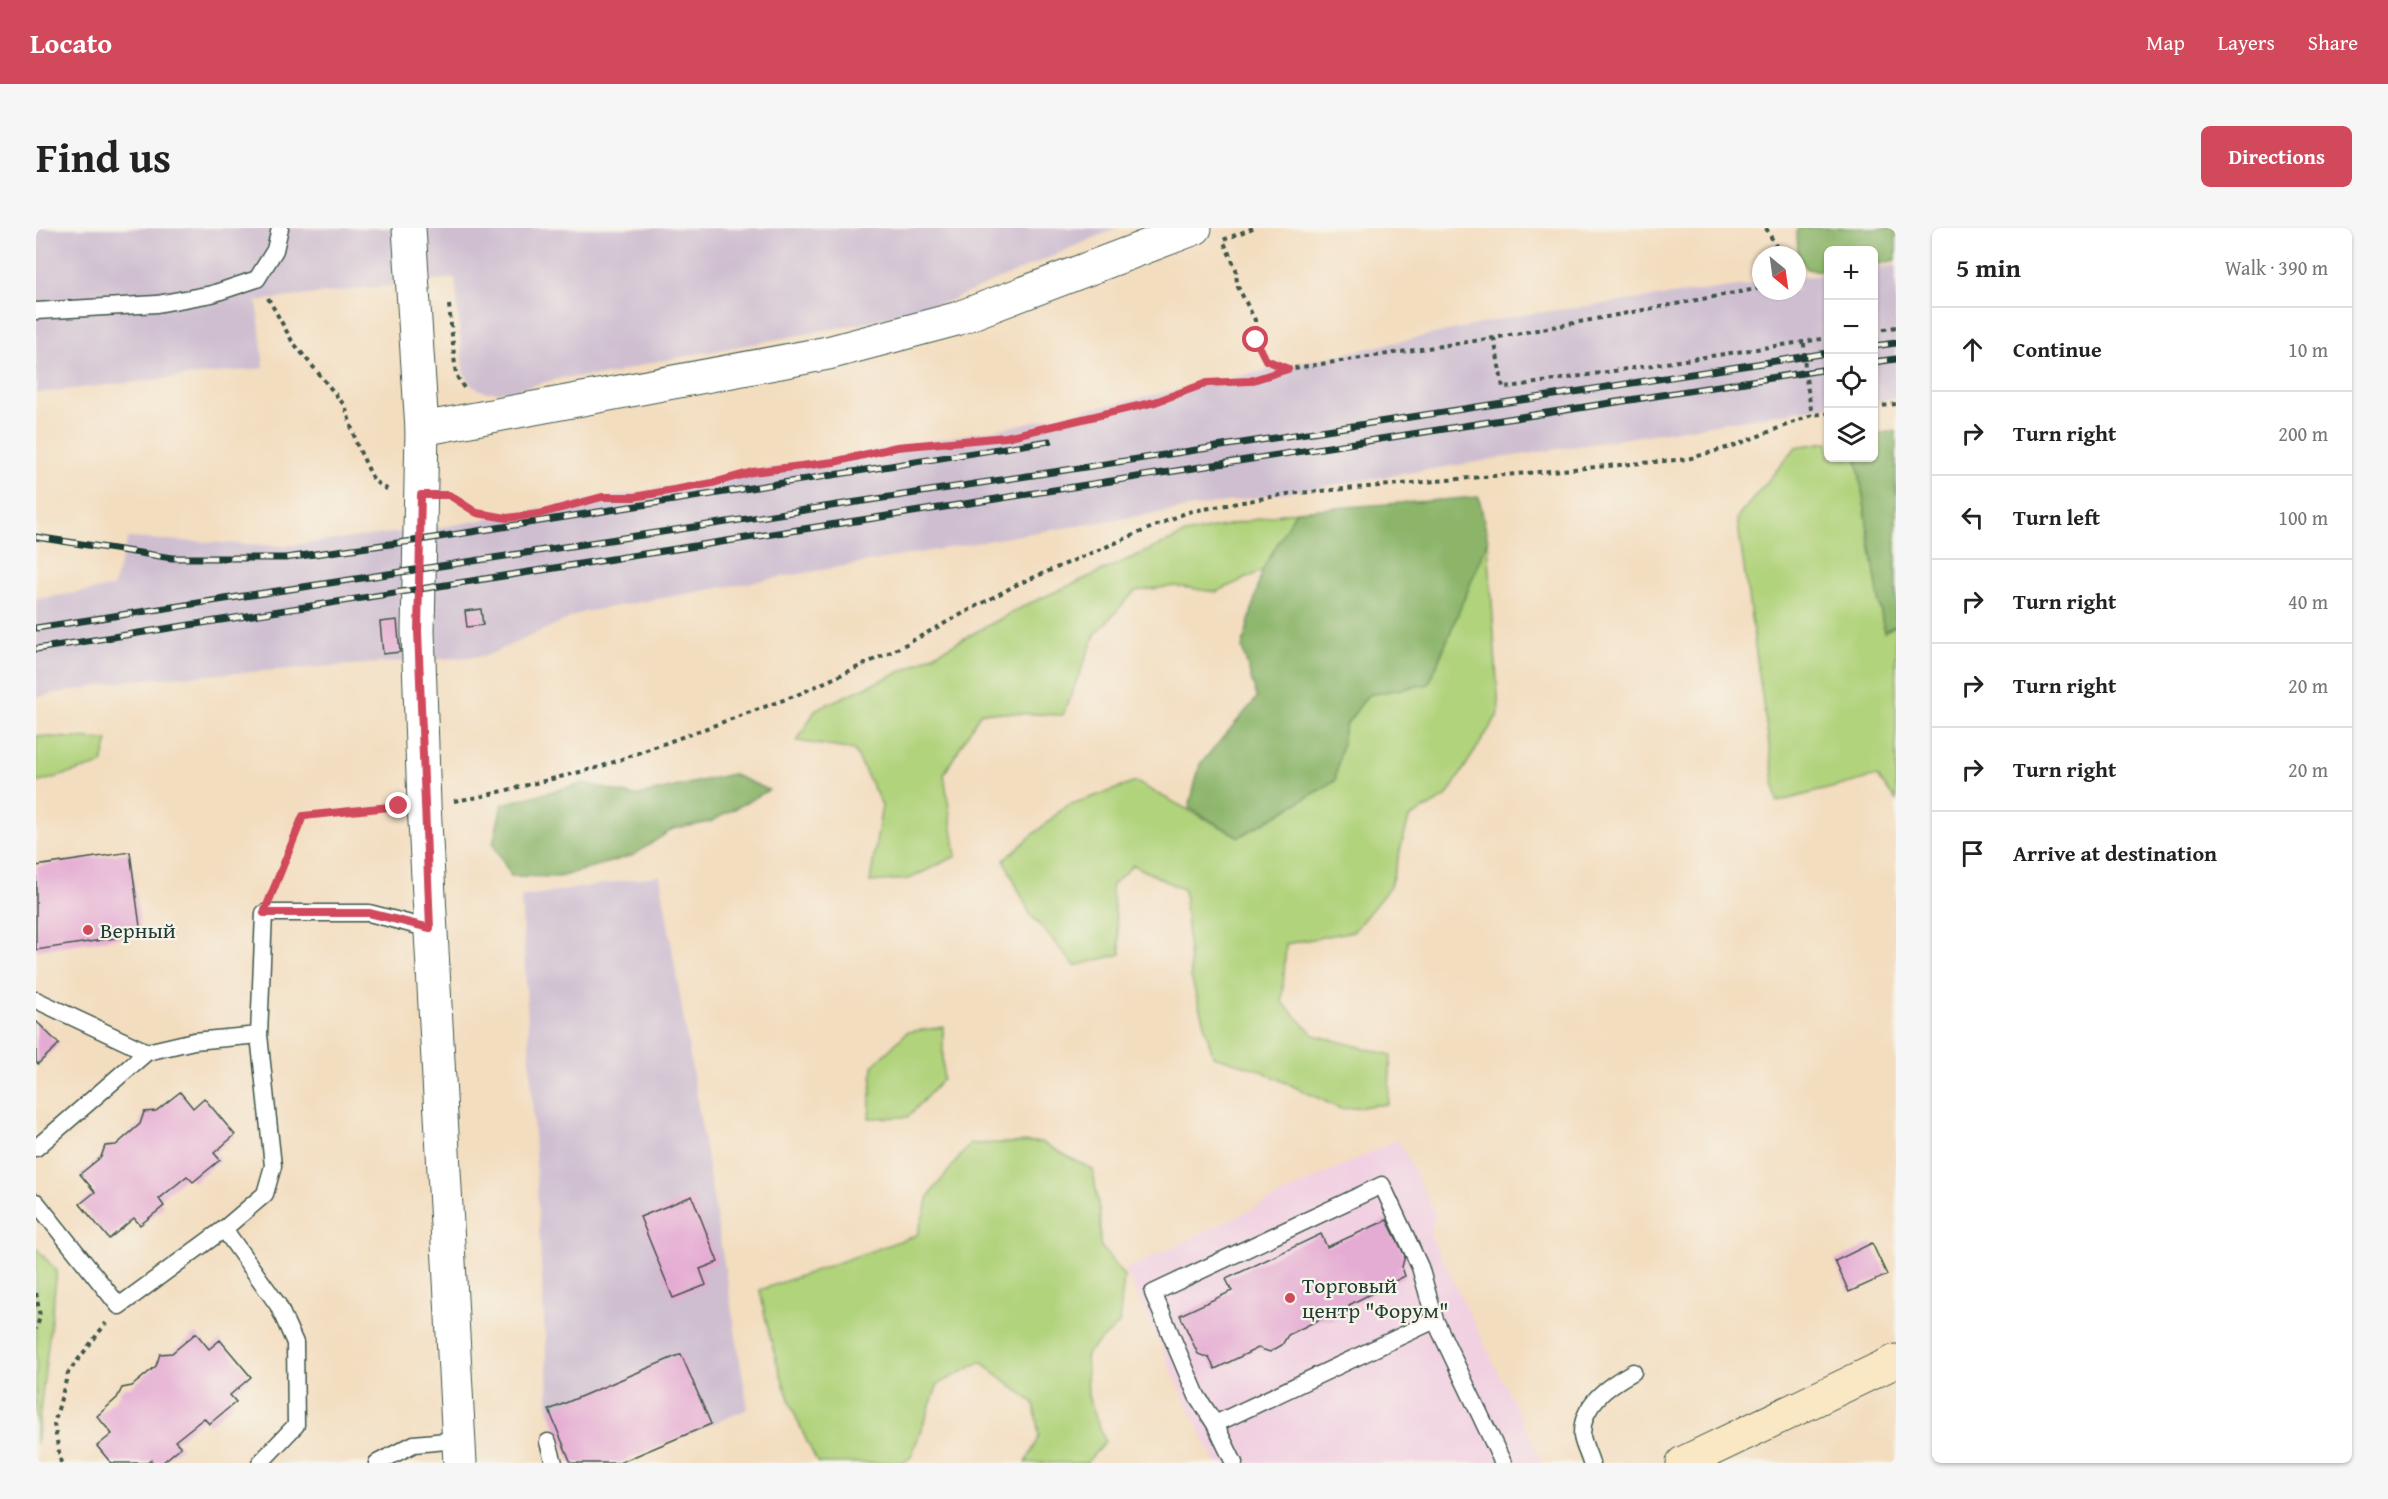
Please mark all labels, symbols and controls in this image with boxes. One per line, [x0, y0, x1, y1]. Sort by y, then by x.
text: Locato [30, 22, 112, 63]
text: Map [2146, 27, 2185, 58]
text: Layers [2218, 27, 2275, 58]
text: Share [2308, 27, 2358, 58]
text: Find us [36, 126, 171, 187]
button: Directions [2201, 126, 2352, 187]
north arrow [1752, 246, 1806, 300]
map controls [1824, 246, 1878, 462]
button: + [1824, 246, 1878, 300]
text: 5 min [1956, 248, 2021, 287]
text: Walk · 390 m [2225, 253, 2328, 282]
button: − [1824, 300, 1878, 354]
route start [1242, 326, 1268, 352]
icon: ahead [1956, 333, 1989, 366]
text: Continue [2013, 333, 2102, 365]
text: 10 m [2288, 335, 2328, 364]
button: locate [1824, 354, 1878, 408]
button: layers [1824, 408, 1878, 462]
icon: right [1956, 417, 1989, 450]
text: Turn right [2013, 417, 2116, 449]
text: 200 m [2278, 419, 2328, 448]
icon: left [1956, 501, 1989, 534]
text: Turn left [2013, 501, 2100, 533]
text: 100 m [2278, 503, 2328, 532]
icon: right [1956, 585, 1989, 618]
text: Turn right [2013, 585, 2116, 617]
text: 40 m [2288, 587, 2328, 616]
icon: right [1956, 669, 1989, 702]
text: Turn right [2013, 669, 2116, 701]
text: 20 m [2288, 671, 2328, 700]
icon: right [1956, 753, 1989, 786]
text: Turn right [2013, 753, 2116, 785]
text: 20 m [2288, 755, 2328, 784]
route end [385, 792, 411, 818]
icon: arrive [1956, 837, 1989, 870]
text: Arrive at destination [2013, 837, 2217, 869]
place label: Верный [100, 914, 176, 946]
marker: Верный [81, 923, 95, 937]
place label: Торговый центр "Форум" [1302, 1269, 1449, 1326]
marker: Торговый центр "Форум" [1283, 1291, 1297, 1305]

